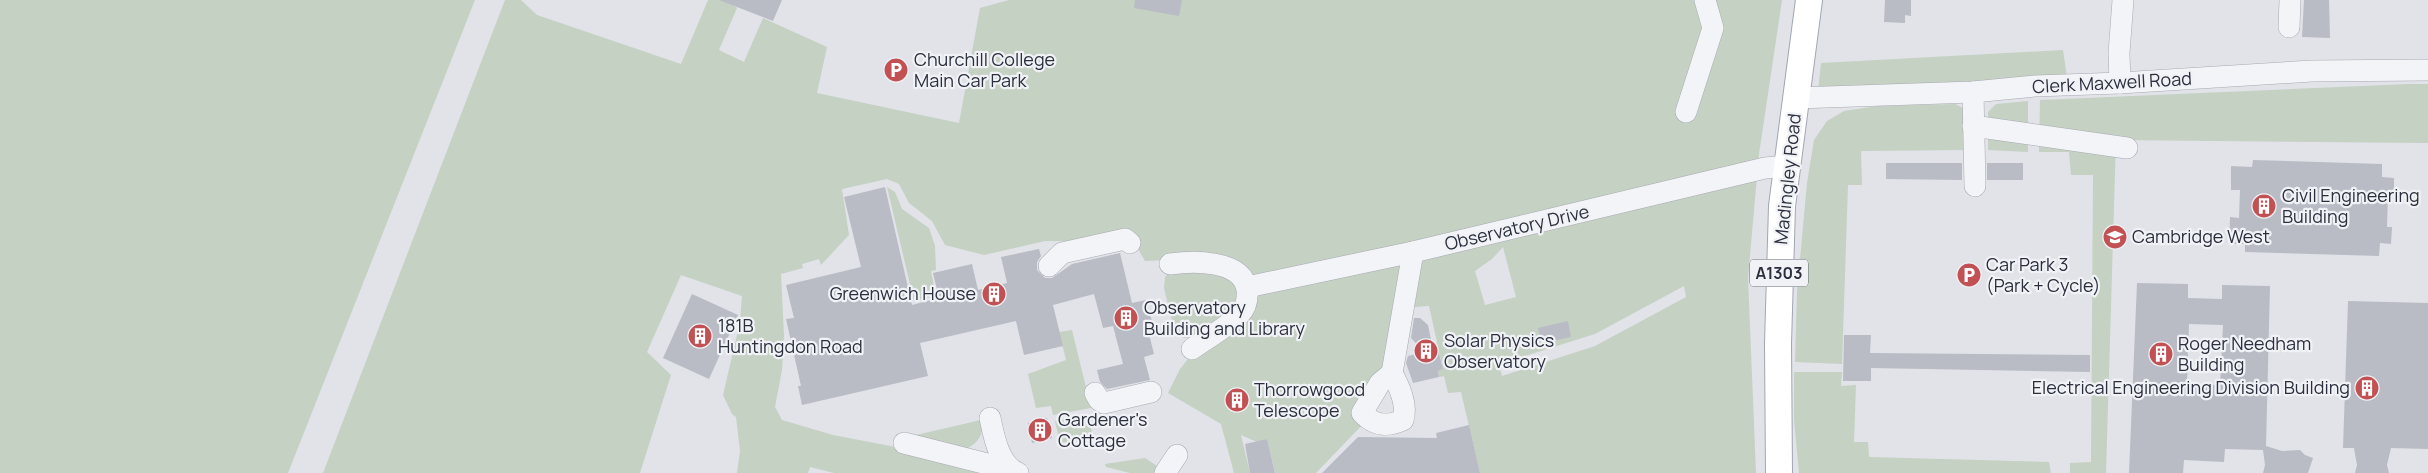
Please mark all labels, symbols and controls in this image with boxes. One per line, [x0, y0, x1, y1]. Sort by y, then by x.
place label: Churchill College Main Car Park [914, 47, 1055, 92]
parking icon: Churchill College Main Car Park [883, 57, 909, 83]
street label: Clerk Maxwell Road [2032, 66, 2192, 98]
street label: Madingley Road [1768, 112, 1806, 246]
place label: Civil Engineering Building [2282, 183, 2420, 228]
building icon: Civil Engineering Building [2251, 193, 2277, 219]
street label: Observatory Drive [1442, 199, 1591, 255]
school or university icon: Cambridge West [2102, 224, 2128, 250]
place label: Cambridge West [2132, 224, 2270, 248]
place label: Car Park 3 (Park + Cycle) [1986, 252, 2101, 297]
road number: A1303 [1750, 260, 1808, 286]
parking icon: Car Park 3 (Park + Cycle) [1956, 262, 1982, 288]
place label: Greenwich House [830, 281, 976, 305]
building icon: Greenwich House [981, 281, 1007, 307]
place label: Observatory Building and Library [1144, 295, 1305, 340]
building icon: Observatory Building and Library [1113, 305, 1139, 331]
place label: 181B Huntingdon Road [718, 313, 863, 358]
building icon: 181B Huntingdon Road [687, 323, 713, 349]
place label: Solar Physics Observatory [1444, 328, 1554, 373]
place label: Roger Needham Building [2178, 331, 2311, 376]
building icon: Solar Physics Observatory [1413, 338, 1439, 364]
building icon: Roger Needham Building [2148, 341, 2174, 367]
place label: Electrical Engineering Division Building [2032, 375, 2350, 399]
building icon: Electrical Engineering Division Building [2354, 375, 2380, 401]
place label: Thorrowgood Telescope [1254, 377, 1365, 422]
building icon: Thorrowgood Telescope [1224, 387, 1250, 413]
place label: Gardener's Cottage [1058, 407, 1147, 452]
building icon: Gardener's Cottage [1027, 417, 1053, 443]

